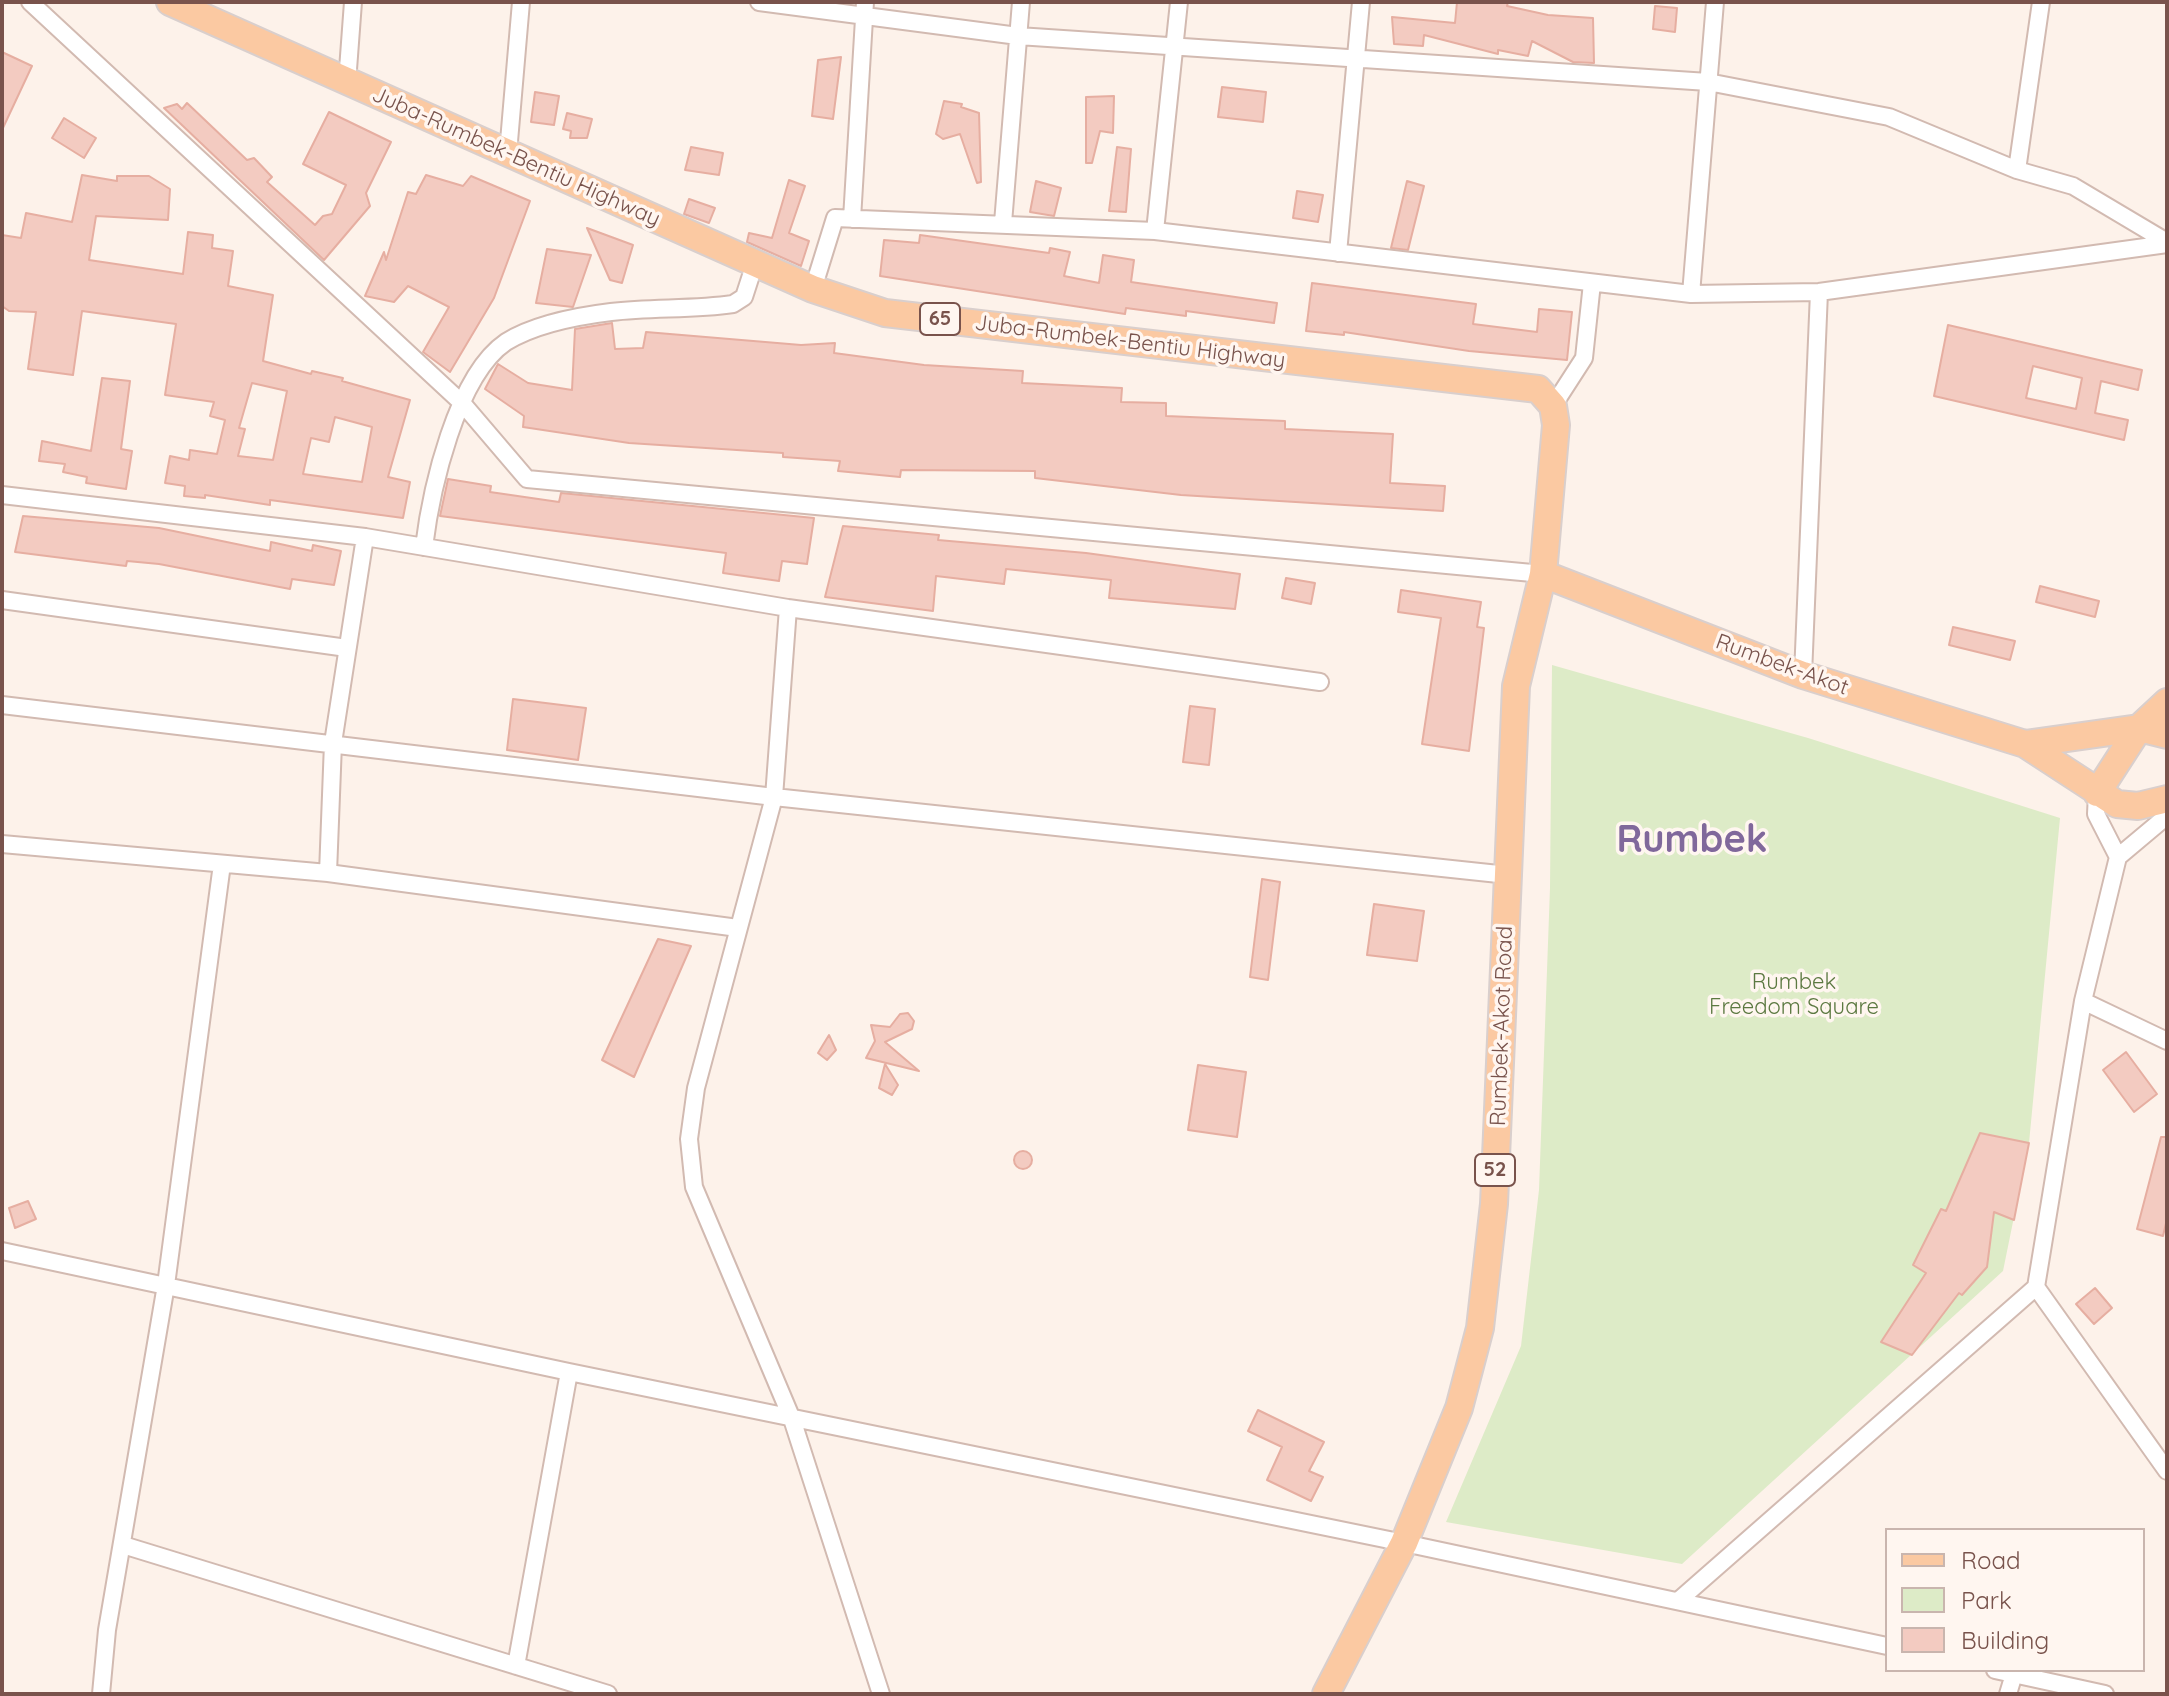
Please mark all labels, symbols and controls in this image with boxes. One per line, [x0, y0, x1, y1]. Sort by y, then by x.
street label: Juba-Rumbek-Bentiu Highway [368, 81, 664, 233]
road number: 65 [920, 303, 960, 335]
street label: Juba-Rumbek-Bentiu Highway [973, 310, 1287, 374]
street label: Rumbek-Akot [1712, 629, 1852, 701]
district label: Rumbek [1617, 818, 1767, 864]
street label: Rumbek-Akot Road [1485, 926, 1519, 1126]
park label: Rumbek Freedom Square [1709, 969, 1879, 1020]
road number: 52 [1475, 1154, 1515, 1186]
legend [1885, 1528, 2145, 1672]
text: Road [1961, 1545, 2021, 1575]
text: Park [1961, 1585, 2012, 1615]
text: Building [1961, 1625, 2049, 1655]

